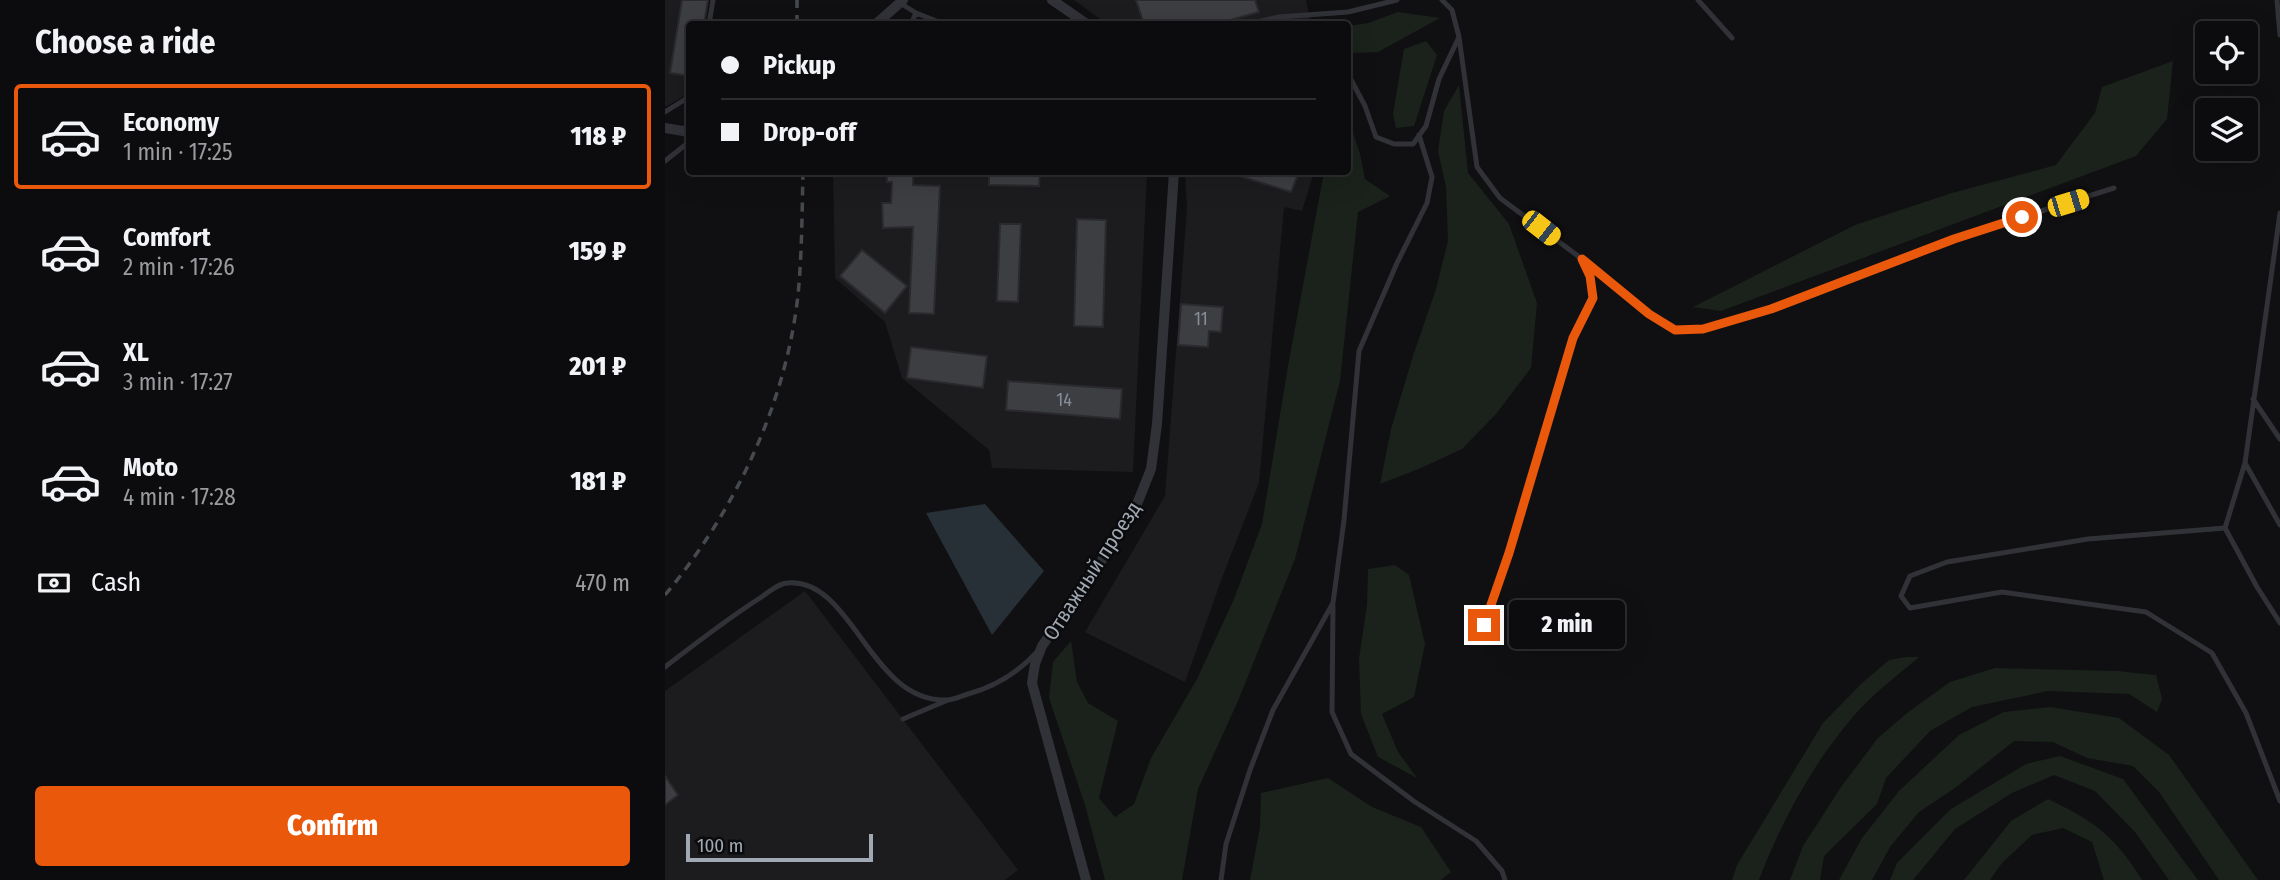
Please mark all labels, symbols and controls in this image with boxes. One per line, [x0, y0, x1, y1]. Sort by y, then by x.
map controls [2195, 21, 2258, 161]
button: locate [2195, 21, 2258, 84]
text: Choose a ride [35, 23, 216, 61]
text: Pickup [763, 50, 836, 81]
button: layers [2195, 98, 2258, 161]
icon: car [39, 105, 102, 168]
text: Economy [123, 107, 219, 138]
text: Drop-off [763, 117, 856, 148]
text: 118 ₽ [570, 121, 626, 152]
text: 1 min · 17:25 [123, 138, 233, 166]
car [2045, 187, 2092, 219]
route start [2006, 201, 2038, 233]
car [1518, 207, 1565, 249]
icon: car [39, 220, 102, 283]
text: Comfort [123, 222, 211, 253]
text: 159 ₽ [569, 236, 626, 267]
text: 2 min · 17:26 [123, 253, 235, 281]
house number: 11 [1194, 308, 1208, 330]
icon: car [39, 335, 102, 398]
text: XL [123, 337, 149, 368]
text: 201 ₽ [569, 351, 626, 382]
text: 3 min · 17:27 [123, 368, 233, 396]
house number: 14 [1056, 389, 1072, 411]
icon: car [39, 450, 102, 513]
text: Moto [123, 452, 178, 483]
text: 181 ₽ [571, 466, 626, 497]
text: 4 min · 17:28 [123, 483, 236, 511]
street label: Отважный проезд [1037, 497, 1147, 645]
icon: cash [35, 564, 73, 602]
text: Cash [91, 567, 141, 598]
text: 470 m [575, 569, 630, 597]
callout: 2 min [1509, 600, 1624, 650]
route end [1468, 609, 1500, 641]
text: 2 min [1542, 610, 1592, 638]
button: Confirm [35, 786, 630, 866]
scale bar [686, 831, 873, 863]
text: 100 m [697, 834, 743, 857]

